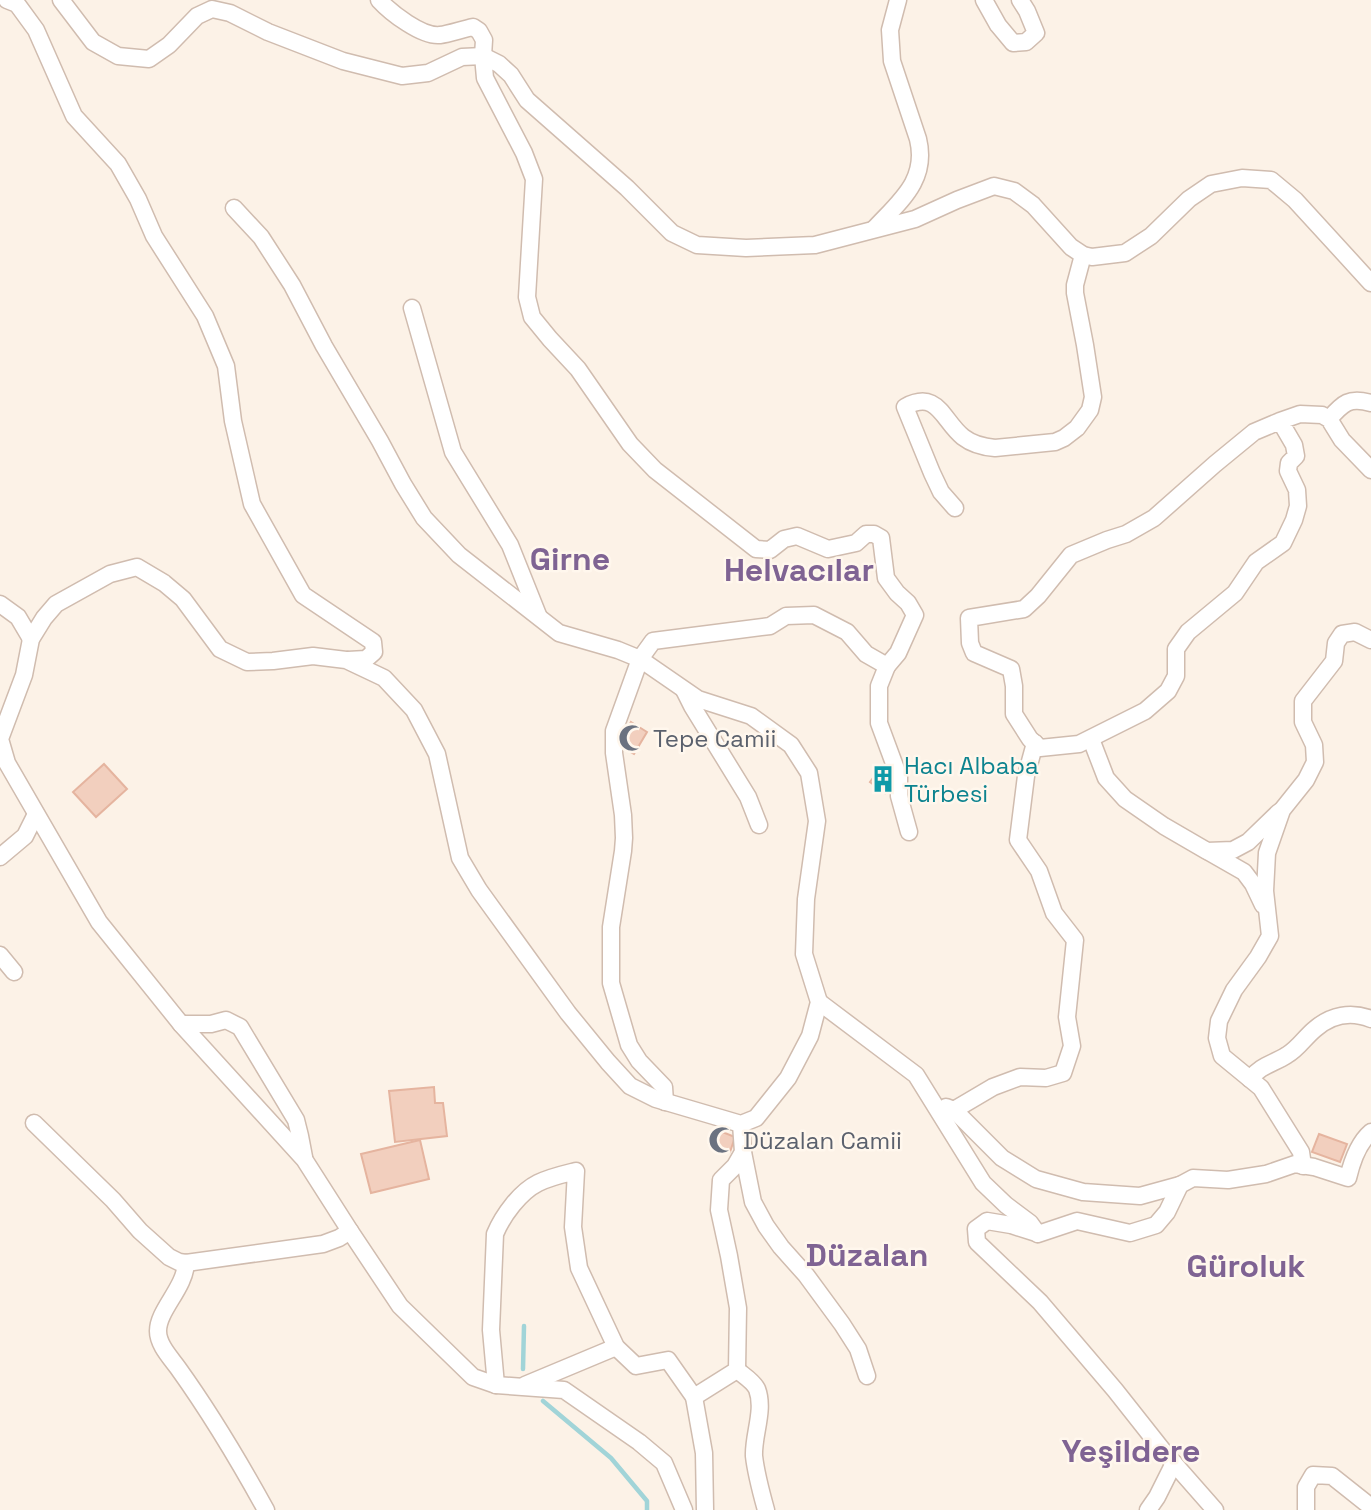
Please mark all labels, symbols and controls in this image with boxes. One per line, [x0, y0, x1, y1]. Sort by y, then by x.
district label: Girne [530, 539, 610, 579]
district label: Helvacılar [724, 550, 874, 590]
mosque icon: Tepe Camii [617, 723, 647, 753]
place label: Tepe Camii [653, 723, 776, 754]
place label: Hacı Albaba Türbesi [904, 750, 1039, 809]
building icon: Hacı Albaba Türbesi [868, 764, 898, 794]
mosque icon: Düzalan Camii [707, 1125, 737, 1155]
place label: Düzalan Camii [743, 1125, 902, 1156]
district label: Düzalan [806, 1235, 928, 1275]
district label: Güroluk [1187, 1246, 1305, 1286]
district label: Yeşildere [1062, 1431, 1200, 1471]

